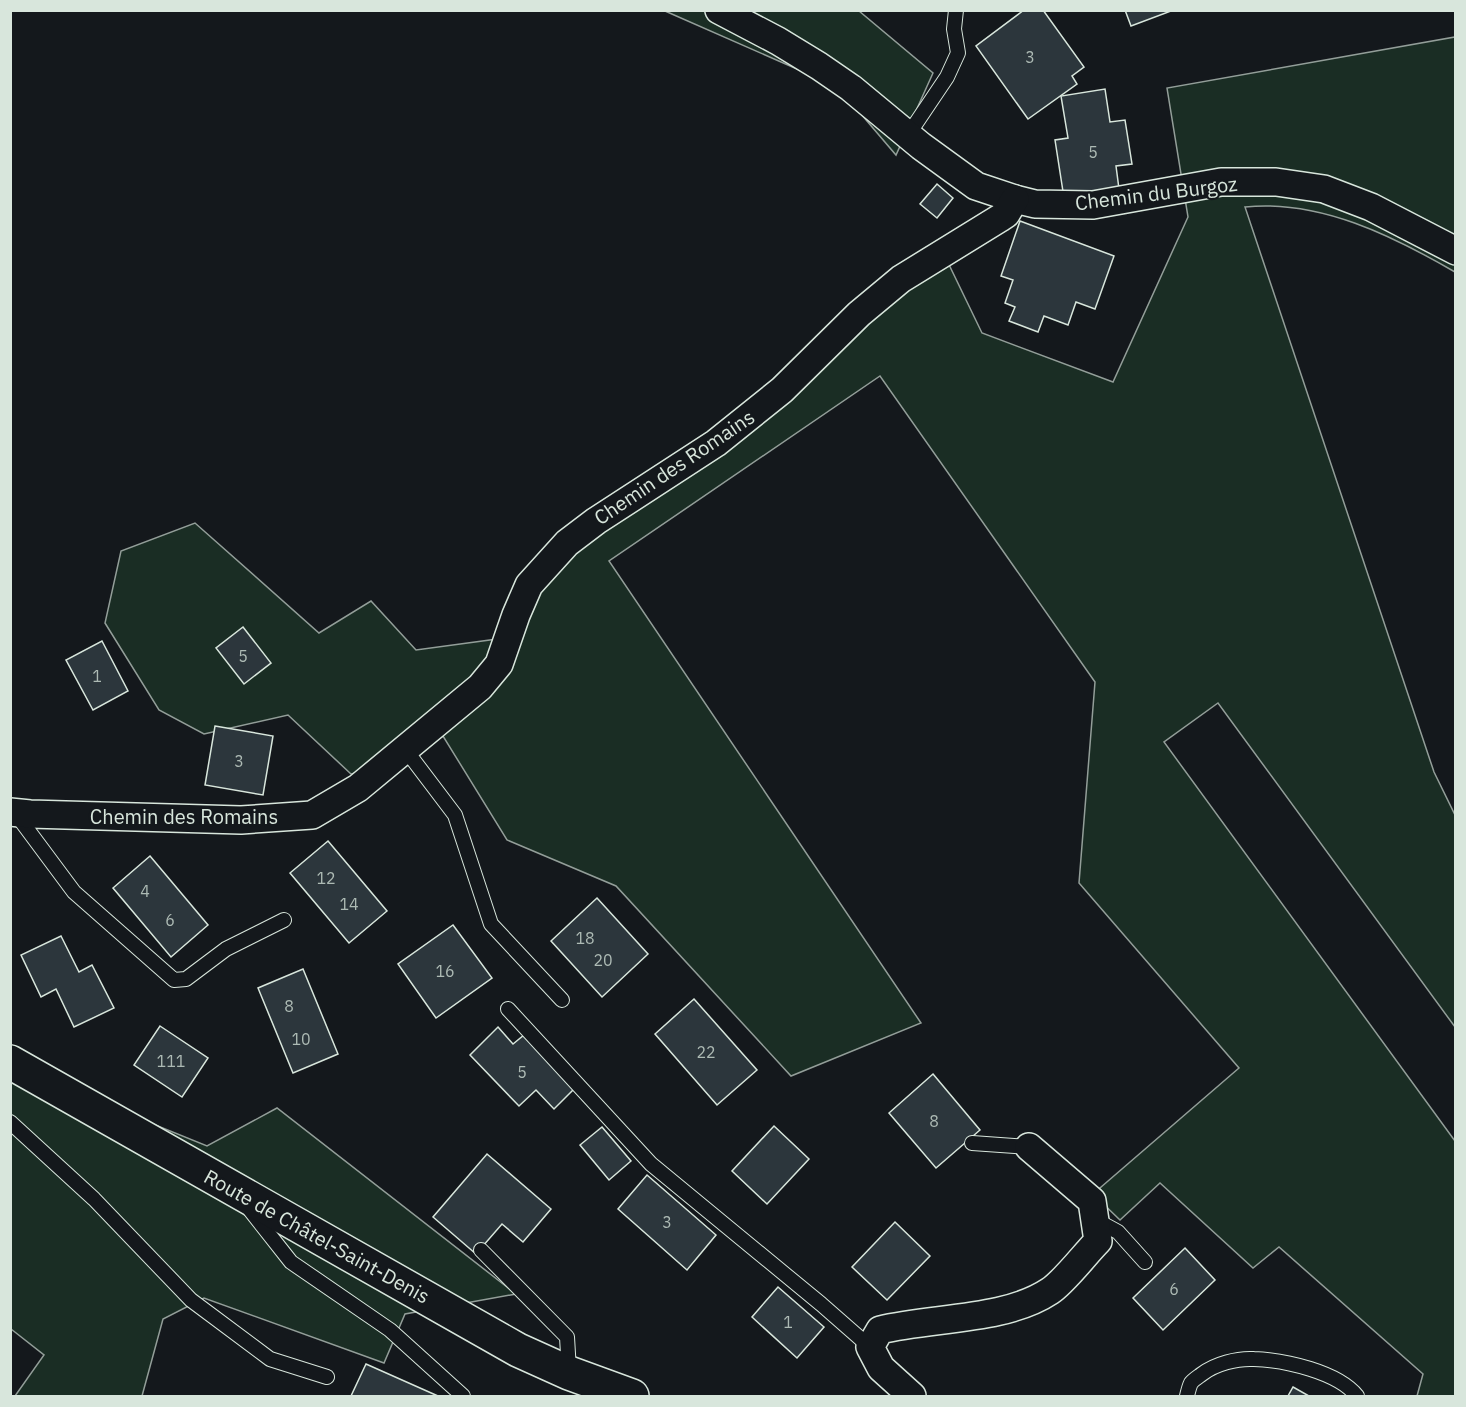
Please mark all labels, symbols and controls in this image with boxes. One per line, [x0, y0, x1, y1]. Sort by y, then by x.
house number: 3 [1025, 47, 1035, 67]
house number: 5 [1088, 142, 1098, 162]
street label: Chemin du Burgoz [1073, 170, 1239, 216]
street label: Chemin des Romains [588, 403, 760, 531]
house number: 5 [238, 646, 248, 666]
house number: 1 [92, 666, 102, 686]
house number: 3 [234, 751, 244, 771]
street label: Chemin des Romains [90, 803, 278, 830]
house number: 12 [316, 868, 336, 888]
house number: 4 [140, 881, 150, 901]
house number: 14 [339, 894, 359, 914]
house number: 6 [165, 910, 175, 930]
house number: 18 [575, 928, 595, 948]
house number: 20 [593, 950, 613, 970]
house number: 16 [435, 961, 455, 981]
house number: 8 [284, 996, 294, 1016]
house number: 10 [291, 1029, 311, 1049]
house number: 22 [696, 1042, 716, 1062]
house number: 111 [157, 1051, 185, 1071]
house number: 5 [517, 1062, 527, 1082]
house number: 8 [929, 1111, 939, 1131]
street label: Route de Châtel-Saint-Denis [199, 1163, 435, 1309]
house number: 3 [662, 1212, 672, 1232]
house number: 6 [1169, 1279, 1179, 1299]
house number: 1 [783, 1312, 793, 1332]

